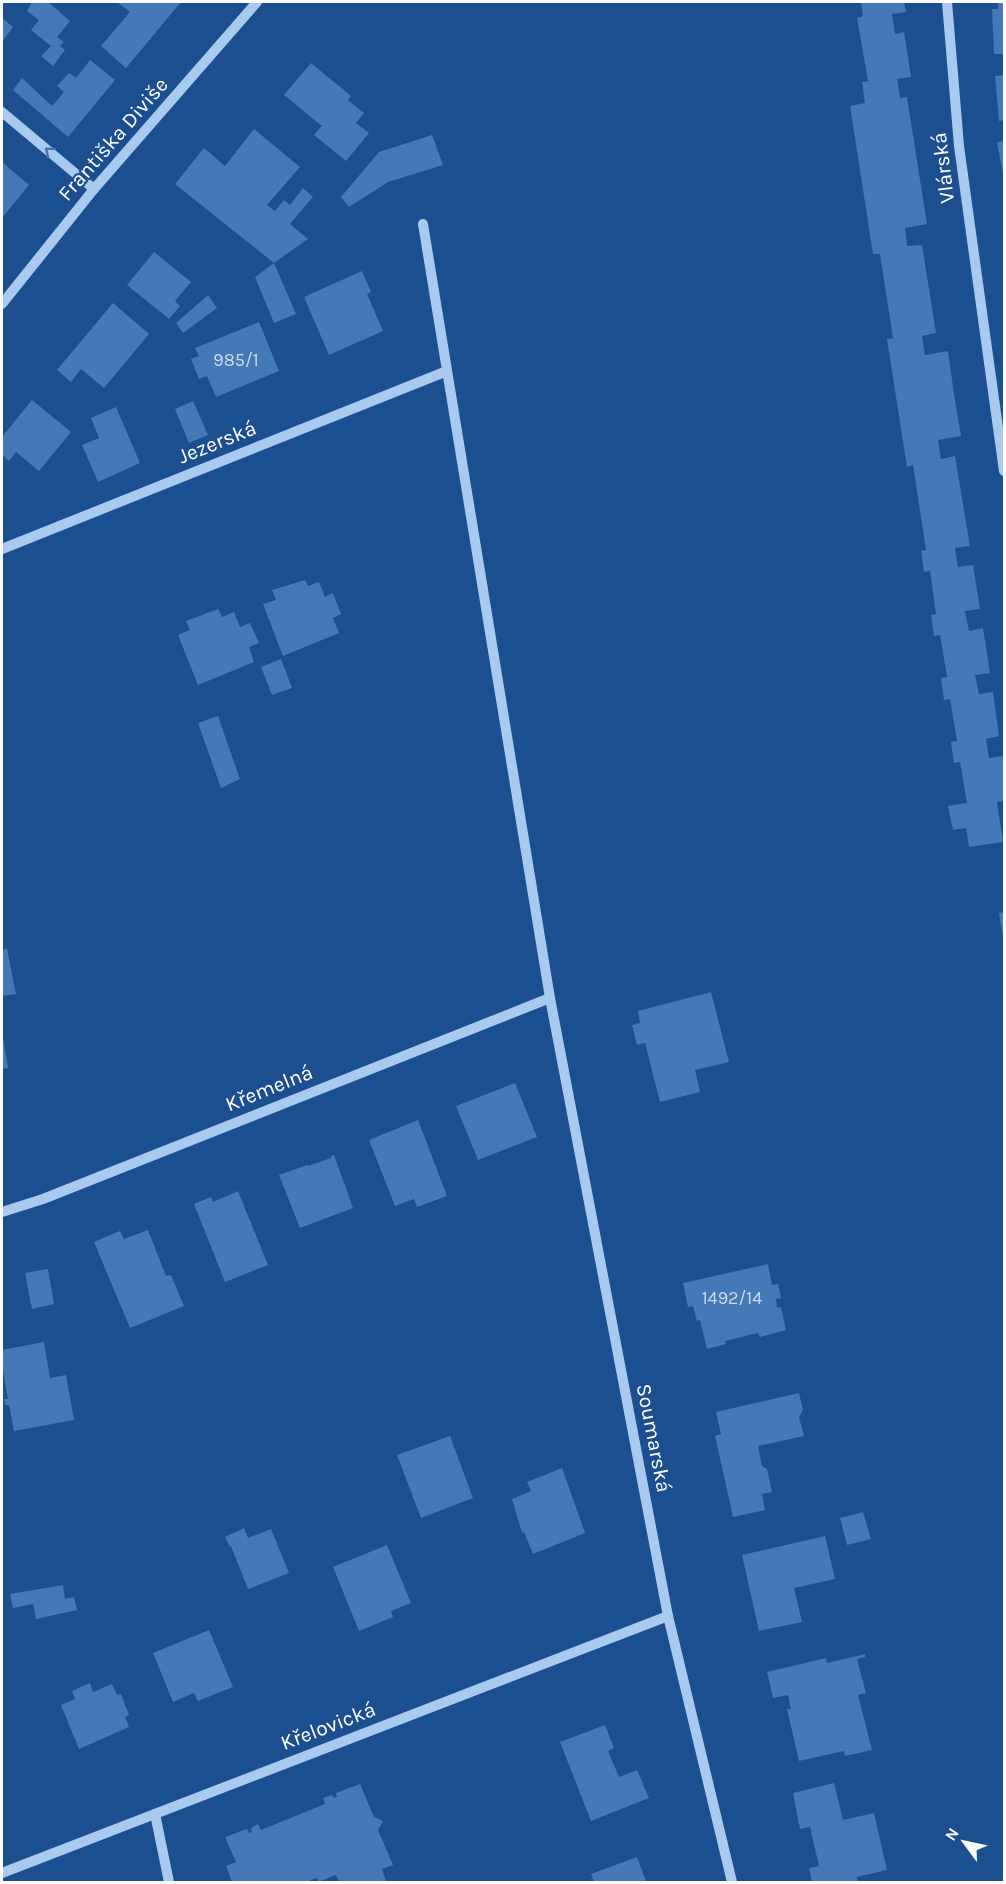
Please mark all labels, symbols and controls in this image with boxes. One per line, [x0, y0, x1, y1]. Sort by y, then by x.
street label: Františka Diviše [53, 73, 173, 205]
street label: Vlárská [927, 131, 959, 205]
one-way arrow [44, 148, 55, 159]
house number: 985/1 [213, 349, 259, 371]
street label: Jezerská [174, 416, 260, 468]
street label: Křemelná [222, 1060, 316, 1116]
house number: 1492/14 [702, 1287, 762, 1309]
street label: Soumarská [632, 1382, 676, 1494]
street label: Křelovická [277, 1697, 379, 1755]
north arrow [934, 1812, 994, 1872]
text: N [941, 1824, 963, 1844]

